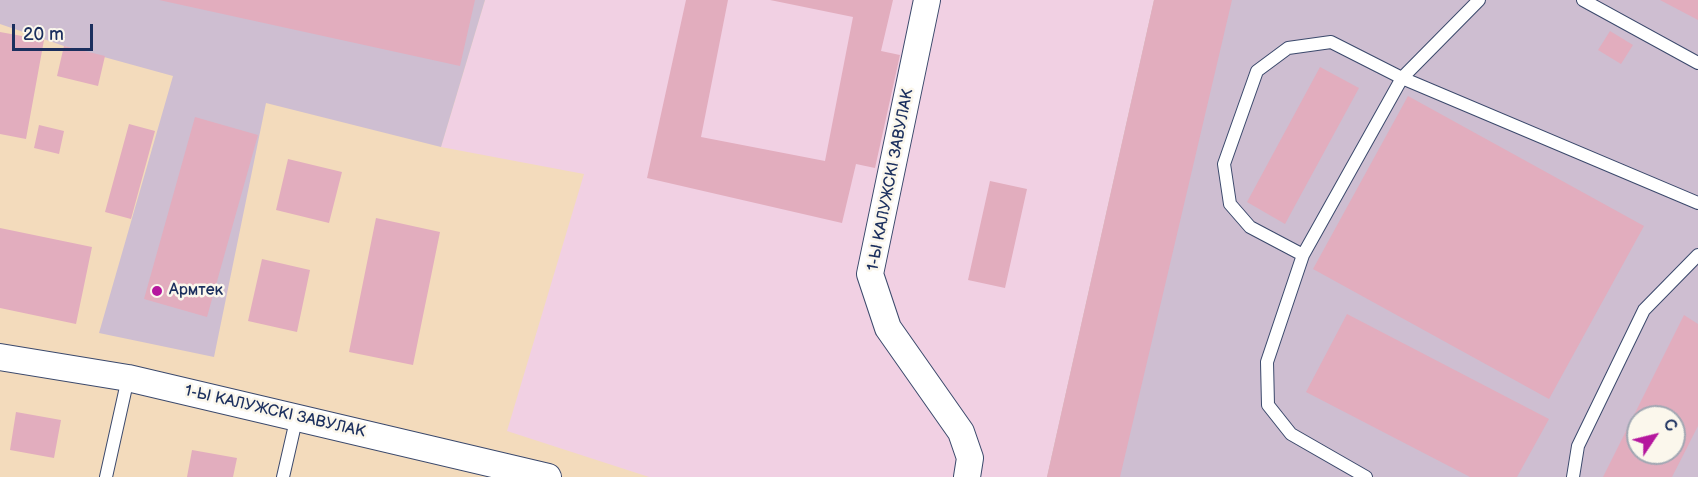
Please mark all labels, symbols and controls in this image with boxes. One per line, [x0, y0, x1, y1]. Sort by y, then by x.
scale bar [15, 12, 96, 50]
text: 20 m [23, 24, 64, 45]
street label: 1-Ы КАЛУЖСКІ ЗАВУЛАК [864, 88, 918, 272]
place label: Армтек [169, 281, 223, 301]
marker: Армтек [150, 284, 164, 298]
street label: 1-Ы КАЛУЖСКІ ЗАВУЛАК [183, 382, 367, 442]
north arrow [1626, 405, 1686, 465]
text: С [1659, 416, 1680, 436]

